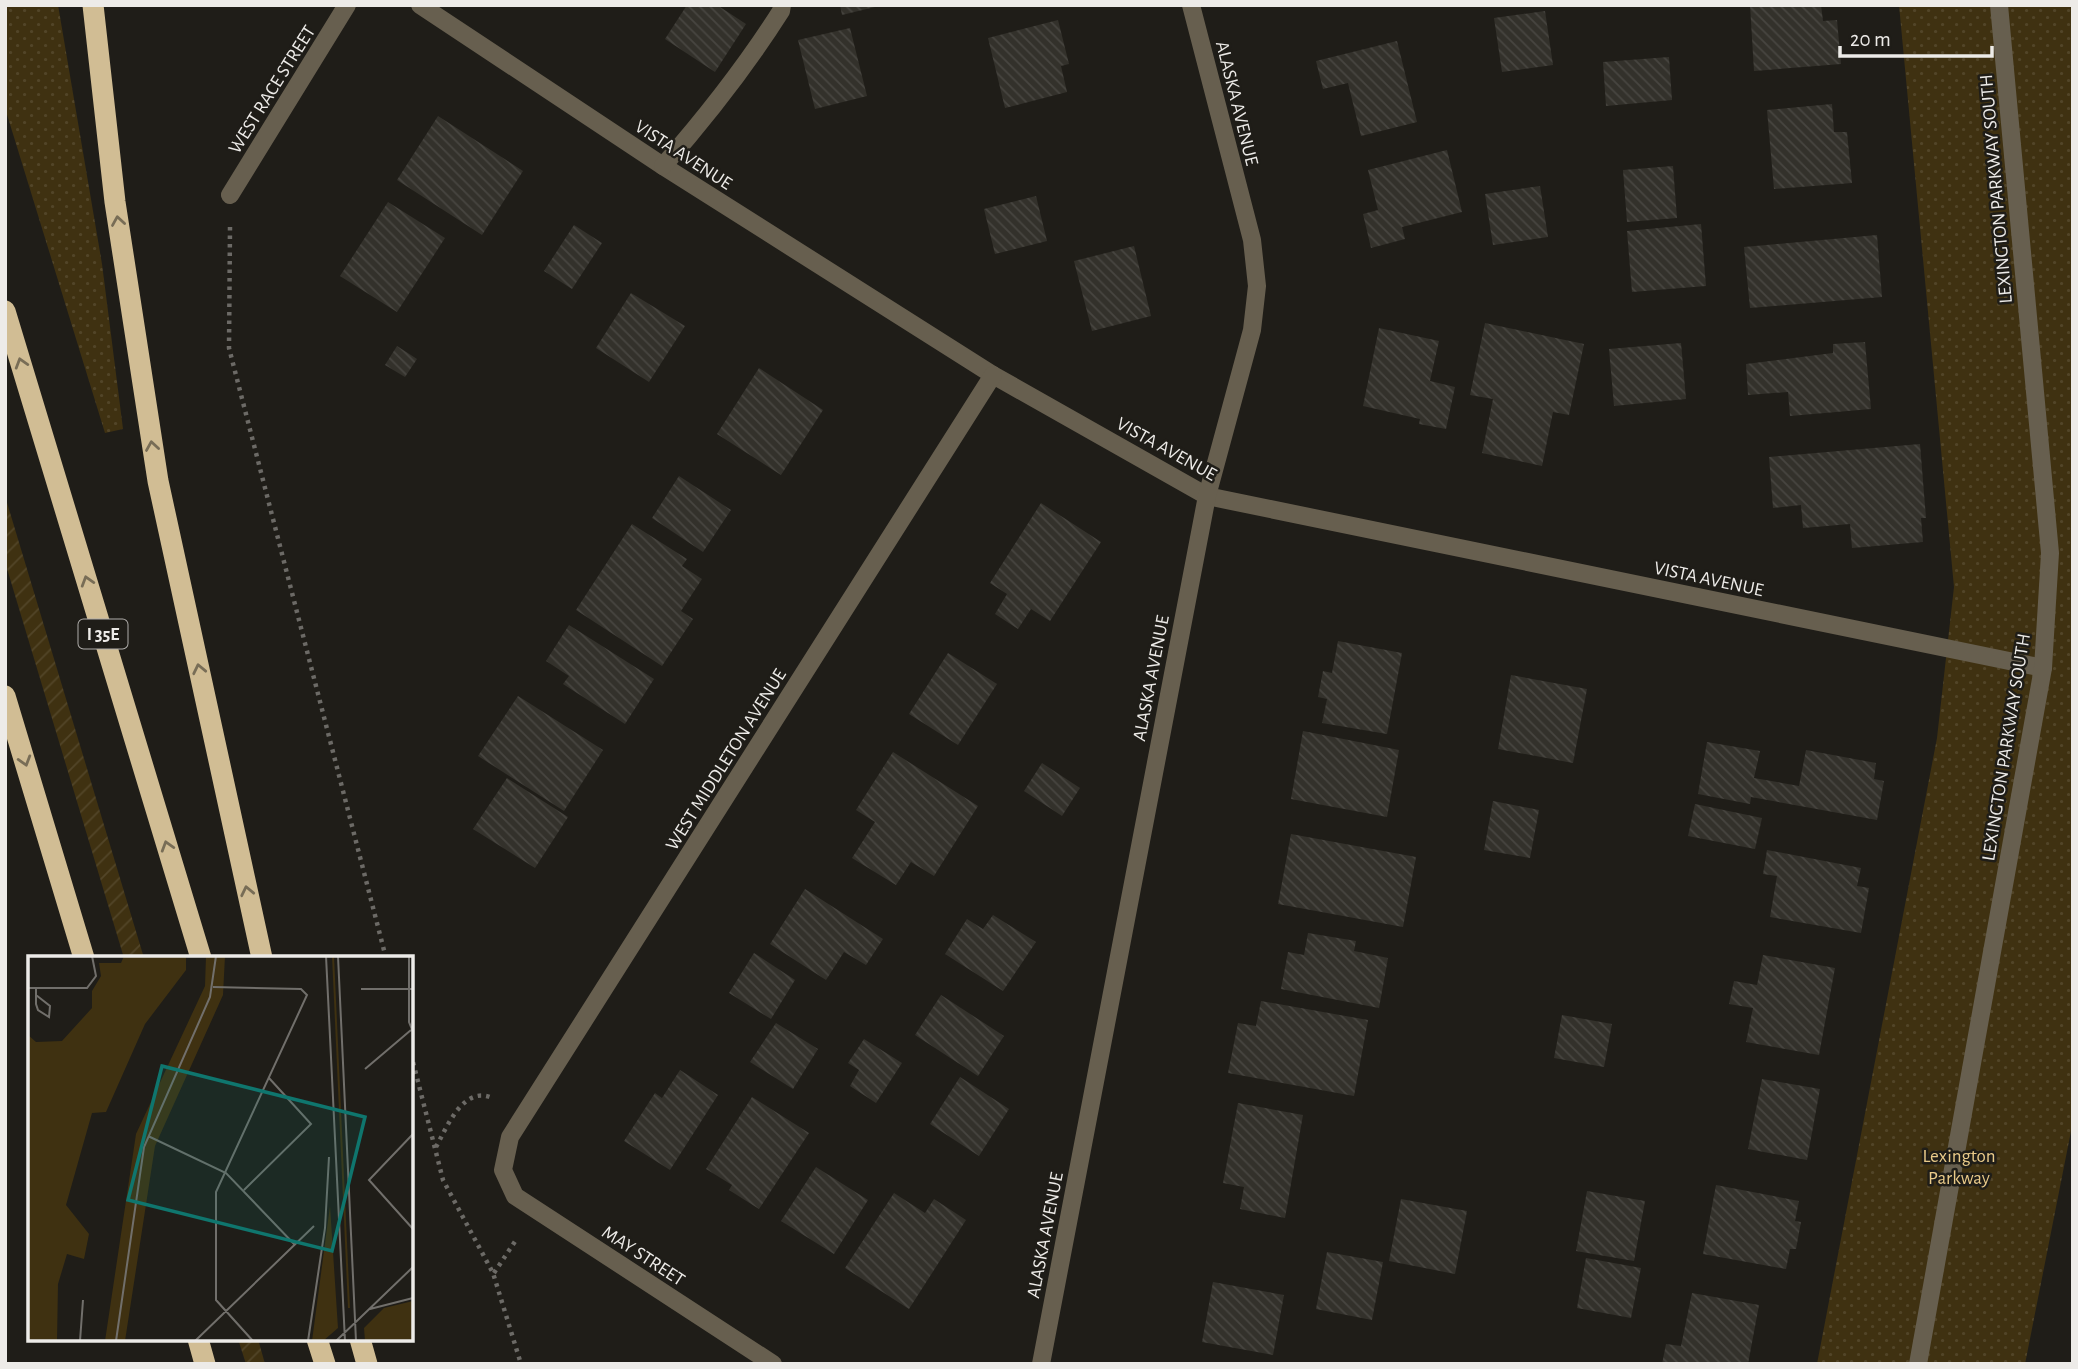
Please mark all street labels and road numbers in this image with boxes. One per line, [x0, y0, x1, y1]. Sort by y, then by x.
street label: WEST RACE STREET [225, 23, 319, 157]
street label: ALASKA AVENUE [1212, 39, 1261, 168]
street label: LEXINGTON PARKWAY SOUTH [1977, 73, 2016, 304]
street label: VISTA AVENUE [631, 117, 735, 194]
street label: VISTA AVENUE [1113, 414, 1220, 485]
street label: VISTA AVENUE [1652, 559, 1765, 600]
street label: ALASKA AVENUE [1130, 614, 1173, 743]
road number: I 35E [78, 620, 128, 648]
street label: LEXINGTON PARKWAY SOUTH [1979, 632, 2034, 862]
street label: WEST MIDDLETON AVENUE [663, 666, 790, 854]
street label: ALASKA AVENUE [1024, 1171, 1067, 1300]
street label: MAY STREET [598, 1223, 688, 1290]

